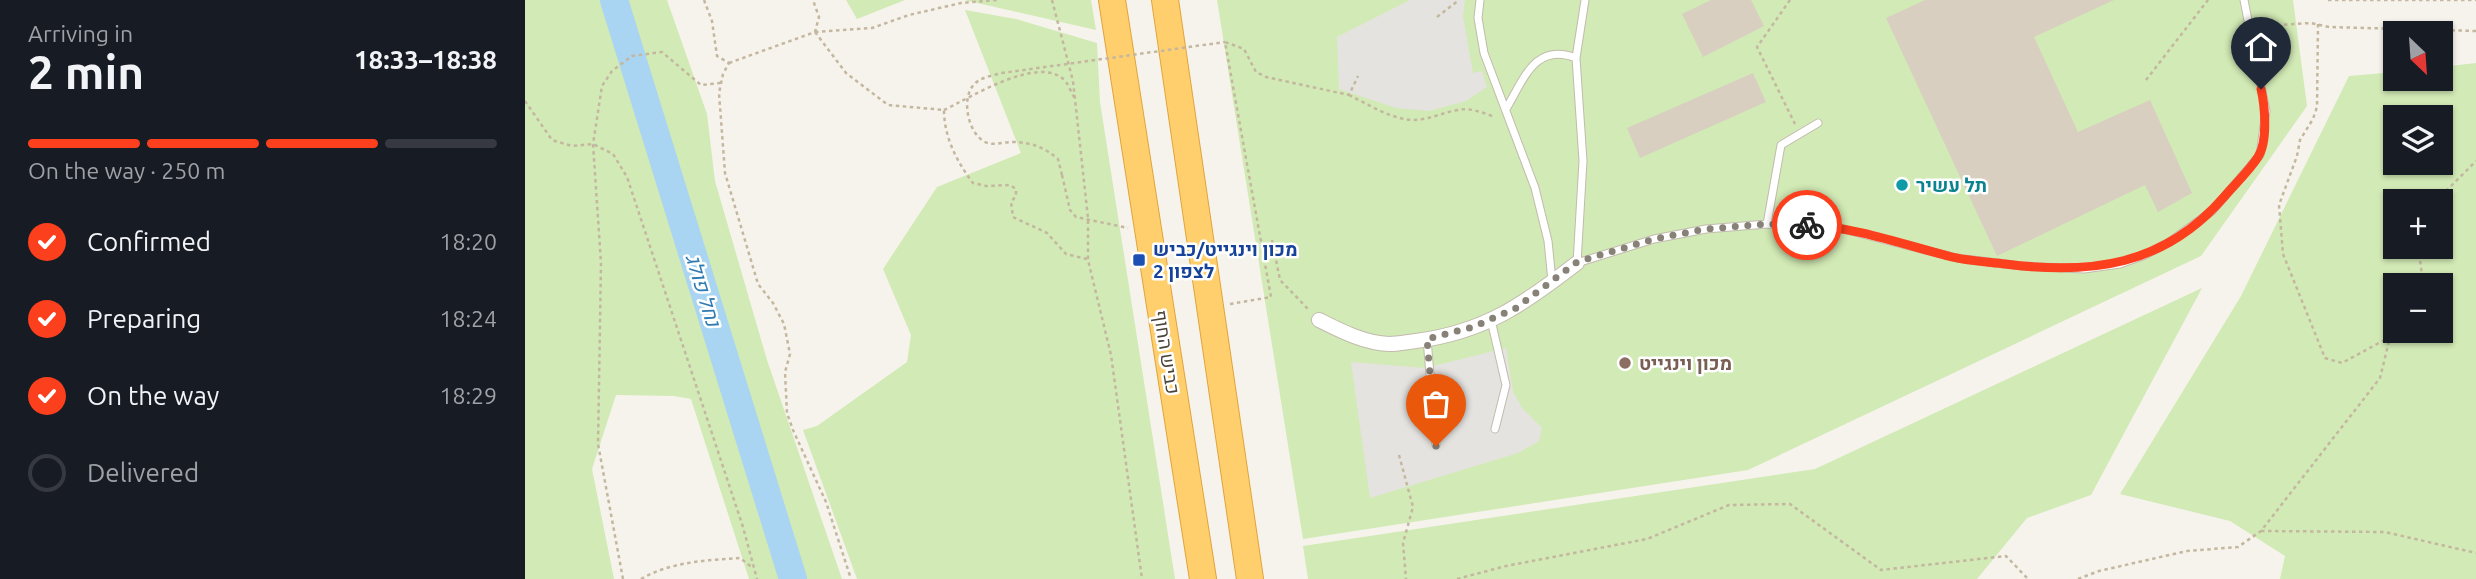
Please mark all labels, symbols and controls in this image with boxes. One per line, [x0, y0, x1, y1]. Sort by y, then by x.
pin [2231, 17, 2291, 89]
text: Arriving in [28, 21, 133, 46]
north arrow [2383, 21, 2453, 91]
map controls [2383, 21, 2453, 343]
icon: home [2242, 28, 2280, 66]
text: 18:33–18:38 [354, 45, 497, 74]
text: 2 min [28, 46, 144, 98]
button: layers [2383, 105, 2453, 175]
text: On the way · 250 m [28, 158, 225, 183]
place label: תל עשיר [1916, 174, 1987, 196]
marker: תל עשיר [1894, 177, 1910, 193]
button: + [2383, 189, 2453, 259]
courier [1772, 190, 1842, 260]
icon: bike [1788, 206, 1826, 244]
icon: check [28, 223, 66, 261]
text: Confirmed [87, 227, 211, 256]
text: 18:20 [439, 229, 497, 254]
place label: מכון וינגייט/כביש 2 לצפון [1153, 238, 1298, 282]
water label: נחל פולג [682, 251, 727, 330]
marker: מכון וינגייט/כביש 2 לצפון [1131, 252, 1147, 268]
button: − [2383, 273, 2453, 343]
icon: check [28, 300, 66, 338]
text: Preparing [87, 304, 201, 333]
text: 18:24 [439, 306, 497, 331]
street label: כביש החוף [1149, 308, 1185, 396]
place label: מכון וינגייט [1639, 352, 1732, 374]
marker: מכון וינגייט [1617, 355, 1633, 371]
pin [1406, 374, 1466, 446]
icon: check [28, 377, 66, 415]
text: On the way [87, 381, 219, 410]
text: 18:29 [439, 383, 497, 408]
icon: bag [1417, 385, 1455, 423]
text: Delivered [87, 458, 199, 487]

